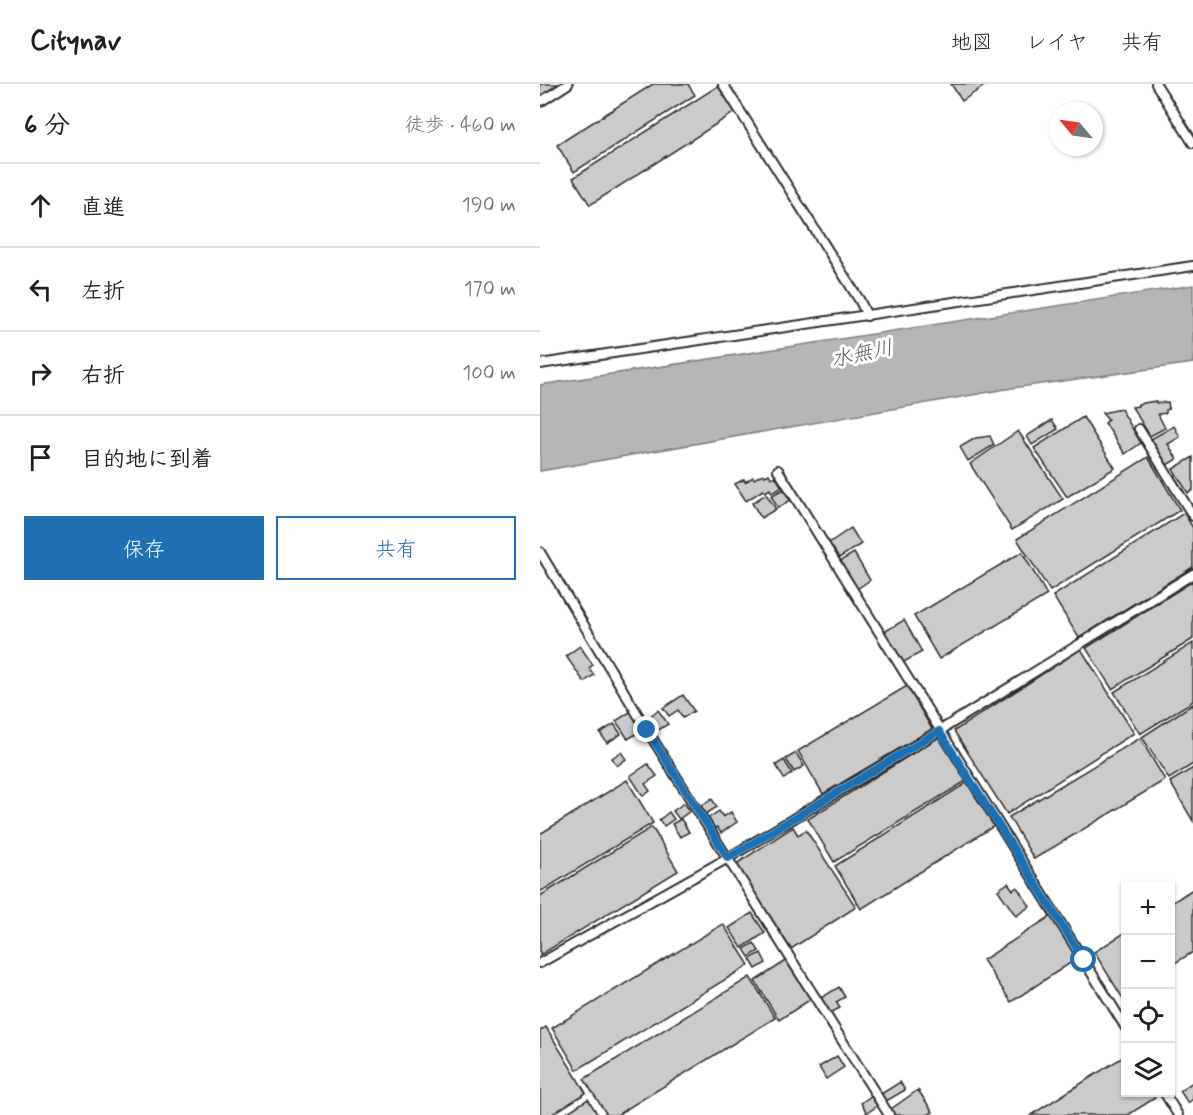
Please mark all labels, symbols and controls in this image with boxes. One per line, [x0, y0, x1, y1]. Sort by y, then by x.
text: Citynav [30, 23, 121, 60]
text: 地図 [951, 29, 993, 57]
text: レイヤ [1026, 29, 1088, 57]
text: 共有 [1121, 29, 1163, 57]
north arrow [1049, 102, 1103, 156]
text: 6 分 [24, 109, 70, 143]
text: 徒歩 · 460 m [405, 112, 516, 139]
icon: ahead [24, 189, 57, 222]
text: 190 m [462, 192, 516, 219]
text: 直進 [81, 194, 125, 222]
icon: left [24, 273, 57, 306]
text: 170 m [464, 276, 516, 303]
text: 左折 [81, 278, 125, 306]
water label: 水無川 [828, 334, 896, 374]
icon: right [24, 357, 57, 390]
text: 100 m [462, 360, 516, 387]
text: 右折 [81, 362, 125, 390]
icon: arrive [24, 441, 57, 474]
text: 目的地に到着 [81, 446, 213, 474]
button: 保存 [24, 516, 264, 580]
button: 共有 [276, 516, 516, 580]
route end [633, 716, 659, 742]
map controls [1121, 881, 1175, 1097]
button: + [1121, 881, 1175, 935]
button: − [1121, 935, 1175, 989]
route start [1070, 946, 1096, 972]
button: locate [1121, 989, 1175, 1043]
button: layers [1121, 1043, 1175, 1097]

